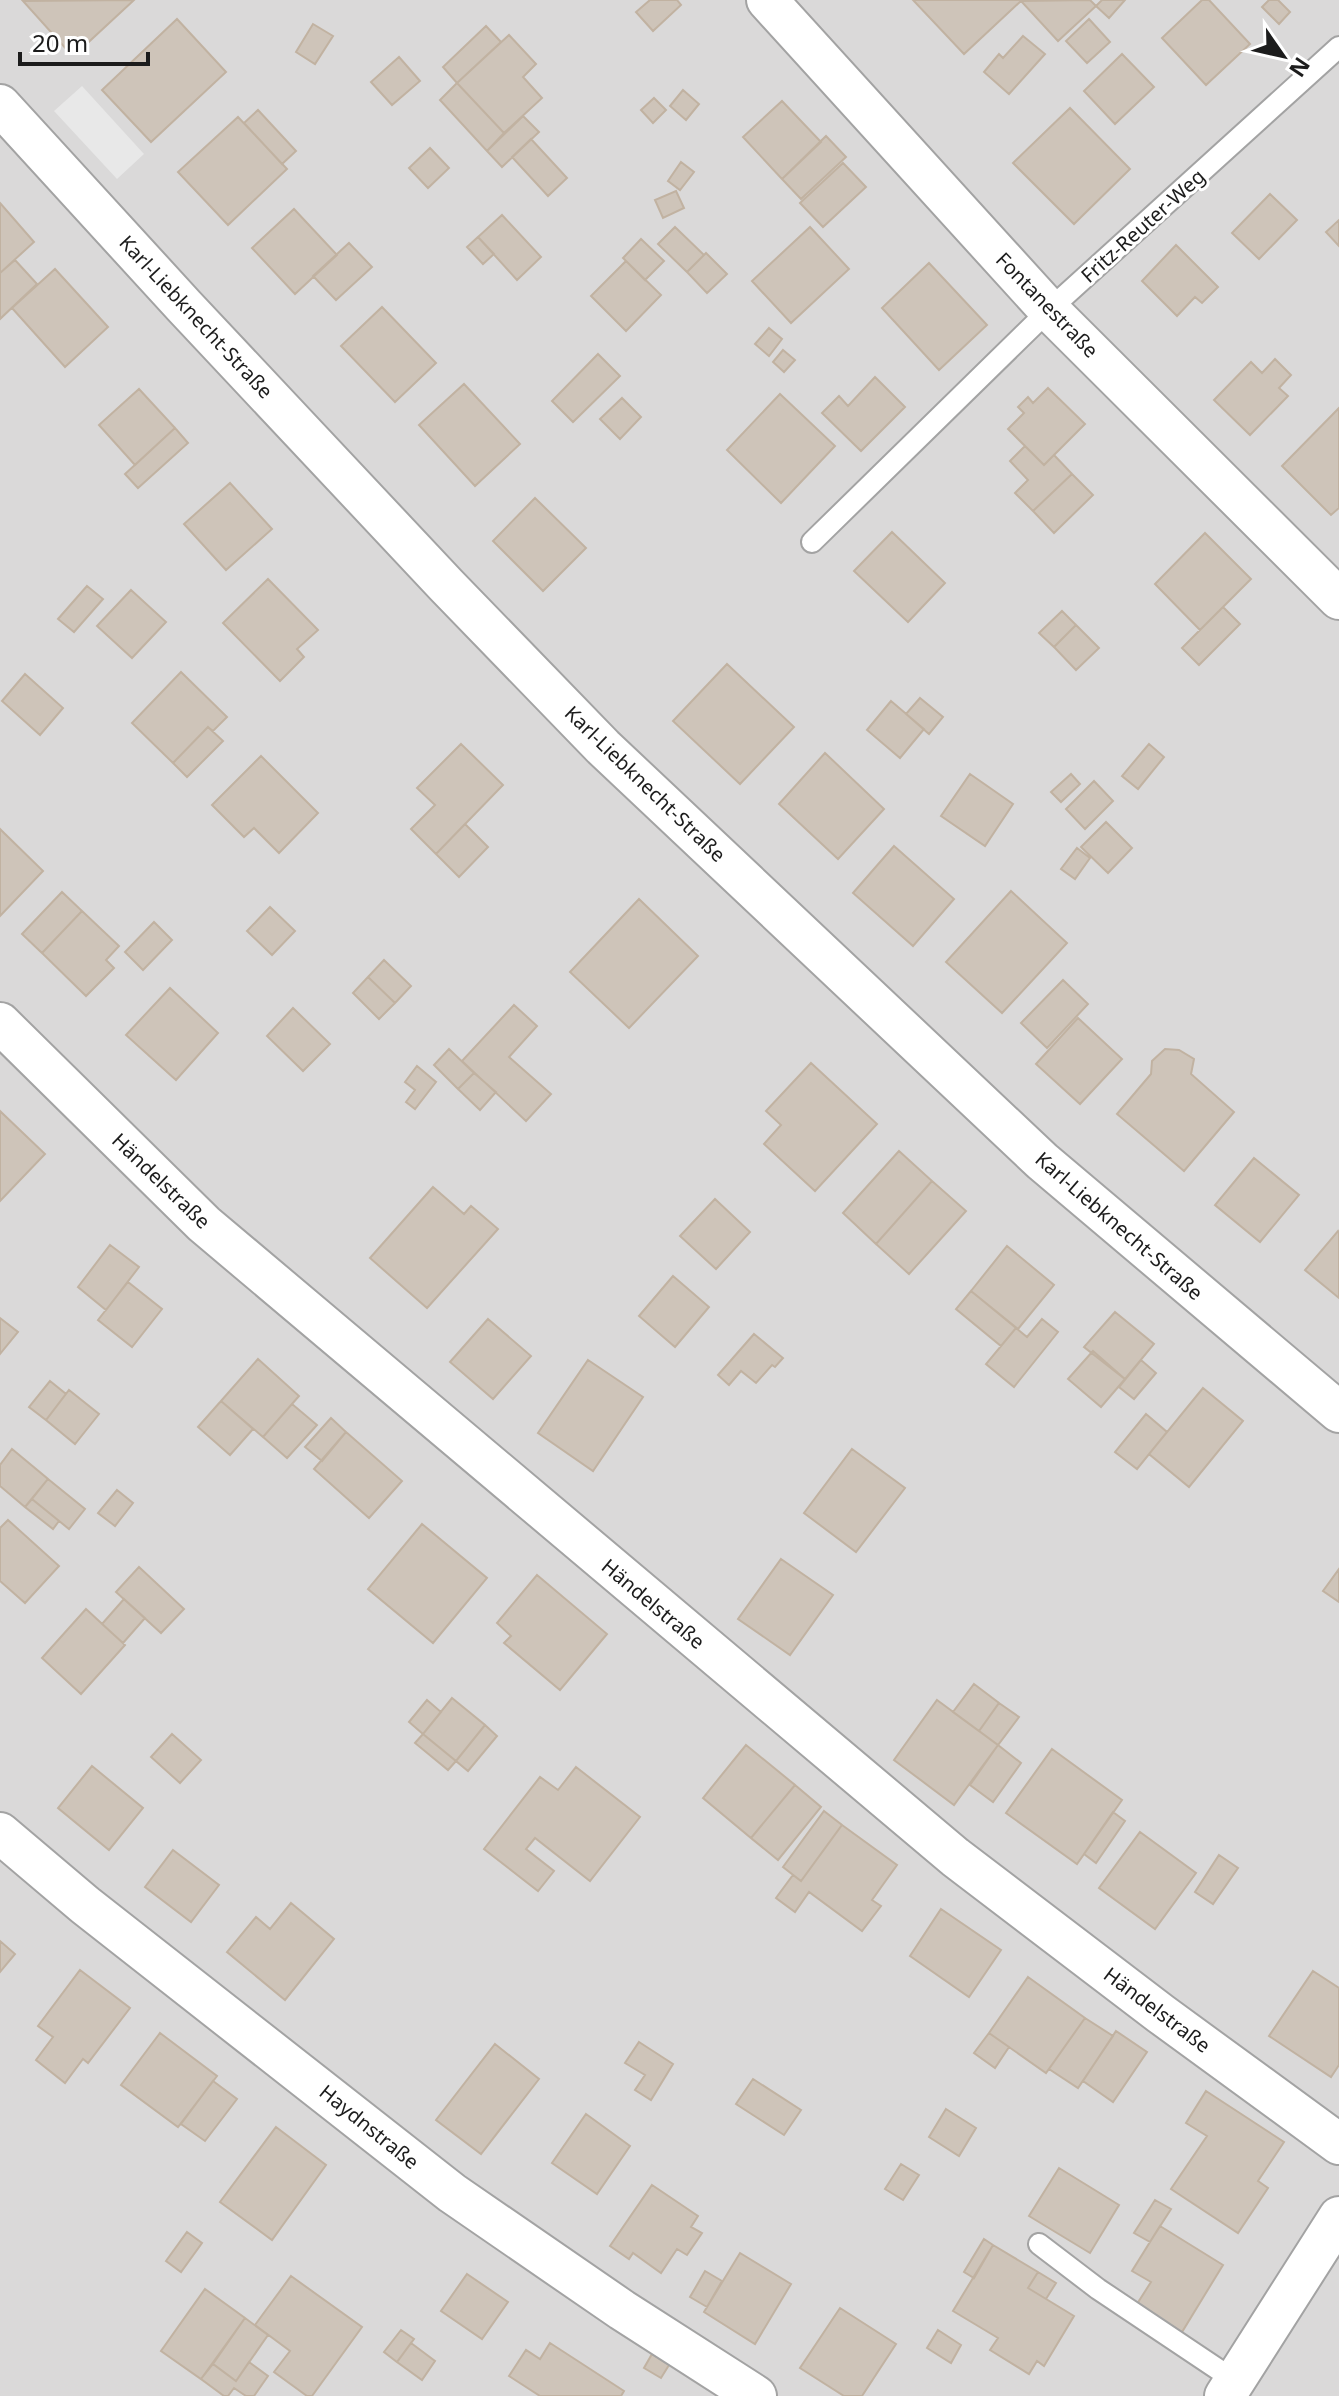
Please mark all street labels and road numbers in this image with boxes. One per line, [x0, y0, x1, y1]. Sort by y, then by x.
street label: Fritz-Reuter-Weg [1075, 163, 1210, 288]
street label: Karl-Liebknecht-Straße [114, 229, 279, 404]
street label: Fontanestraße [990, 246, 1105, 363]
street label: Karl-Liebknecht-Straße [559, 700, 732, 868]
street label: Händelstraße [106, 1127, 216, 1234]
street label: Karl-Liebknecht-Straße [1030, 1145, 1209, 1306]
street label: Händelstraße [596, 1552, 711, 1655]
street label: Händelstraße [1098, 1961, 1216, 2059]
street label: Haydnstraße [314, 2078, 425, 2175]

